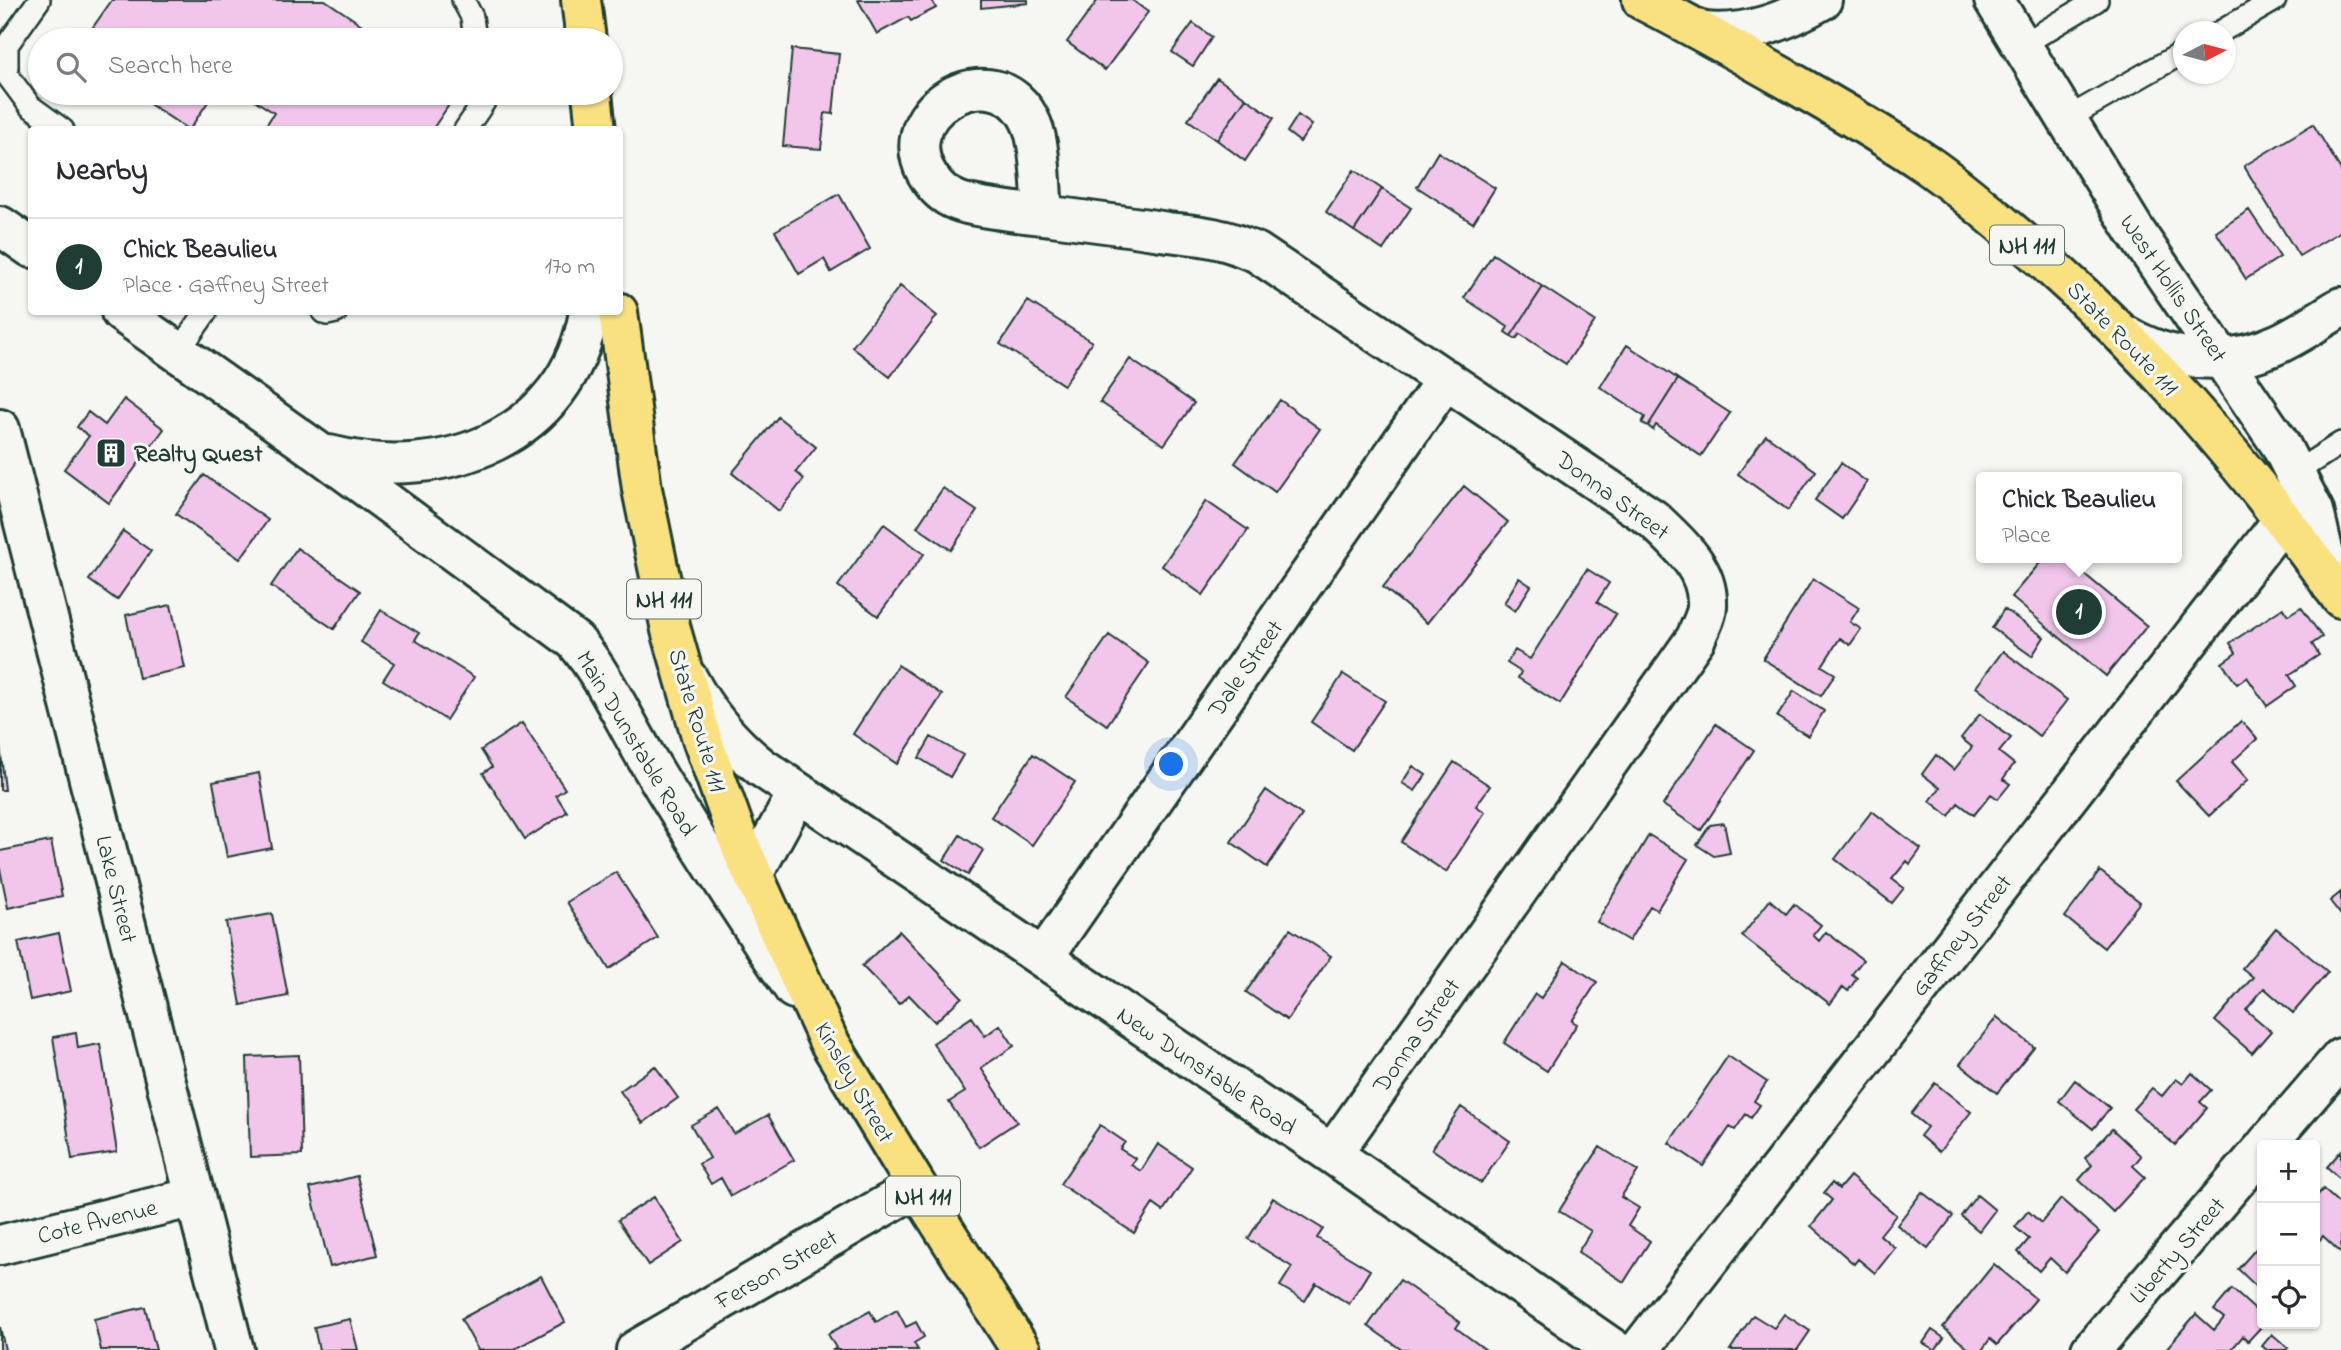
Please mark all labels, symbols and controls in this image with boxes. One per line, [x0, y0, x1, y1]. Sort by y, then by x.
north arrow [2173, 21, 2236, 84]
search box [28, 28, 623, 105]
icon: search [52, 48, 90, 86]
text: Search here [108, 48, 233, 86]
text: Nearby [56, 150, 148, 194]
street label: West Hollis Street [2109, 208, 2235, 371]
road number: NH 111 [1990, 226, 2064, 264]
text: Chick Beaulieu [123, 232, 277, 270]
text: 1 [75, 251, 83, 284]
text: 170 m [545, 251, 595, 284]
text: Place · Gaffney Street [123, 270, 329, 303]
street label: State Route 111 [2057, 274, 2186, 406]
building icon: Realty Quest [94, 436, 128, 470]
place label: Realty Quest [134, 438, 263, 474]
street label: Donna Street [1547, 443, 1676, 550]
popup [1976, 472, 2182, 563]
text: Chick Beaulieu [2002, 482, 2156, 520]
text: Place [2002, 520, 2051, 553]
road number: NH 111 [627, 580, 701, 618]
pin: 1 [2056, 586, 2102, 638]
street label: Dale Street [1200, 614, 1293, 726]
street label: Main Dunstable Road [566, 645, 704, 844]
street label: State Route 111 [657, 645, 734, 797]
your location [1154, 747, 1188, 781]
street label: Lake Street [84, 832, 145, 947]
street label: Gaffney Street [1904, 868, 2023, 1006]
street label: Donna Street [1365, 972, 1471, 1102]
street label: New Dunstable Road [1109, 999, 1303, 1146]
street label: Kinsley Street [803, 1016, 902, 1151]
map controls [2257, 1140, 2320, 1329]
button: + [2257, 1140, 2320, 1203]
road number: NH 111 [886, 1176, 960, 1216]
street label: Liberty Street [2122, 1190, 2236, 1314]
street label: Cote Avenue [34, 1192, 161, 1255]
button: − [2257, 1203, 2320, 1266]
street label: Ferson Street [708, 1222, 845, 1321]
button: locate [2257, 1266, 2320, 1329]

